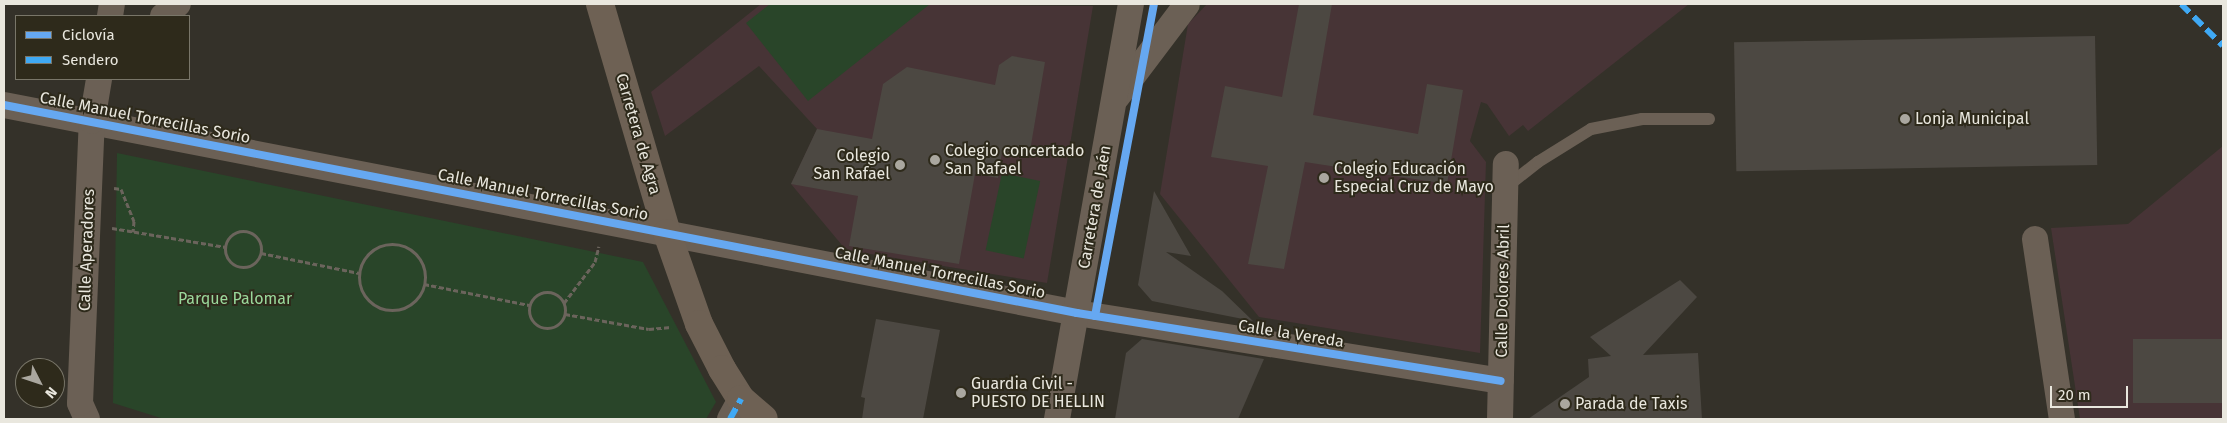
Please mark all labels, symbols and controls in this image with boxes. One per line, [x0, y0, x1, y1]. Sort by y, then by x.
legend [15, 15, 190, 80]
text: Ciclovía [62, 26, 115, 44]
text: Sendero [62, 51, 118, 69]
street label: Carretera de Agra [612, 71, 664, 197]
street label: Calle Manuel Torrecillas Sorio [38, 88, 252, 148]
place label: Lonja Municipal [1915, 109, 2029, 129]
marker: Lonja Municipal [1899, 113, 1911, 125]
place label: Colegio concertado San Rafael [945, 141, 1084, 179]
street label: Carretera de Jaén [1075, 144, 1115, 270]
place label: Colegio San Rafael [814, 146, 890, 184]
marker: Colegio concertado San Rafael [929, 154, 941, 166]
marker: Colegio San Rafael [894, 159, 906, 171]
place label: Colegio Educación Especial Cruz de Mayo [1334, 159, 1494, 197]
street label: Calle Manuel Torrecillas Sorio [436, 165, 650, 225]
marker: Colegio Educación Especial Cruz de Mayo [1318, 172, 1330, 184]
street label: Calle Aperadores [75, 189, 99, 311]
street label: Calle Dolores Abril [1492, 224, 1514, 358]
street label: Calle Manuel Torrecillas Sorio [833, 243, 1047, 303]
park label: Parque Palomar [178, 289, 292, 309]
street label: Calle la Vereda [1237, 316, 1345, 352]
north arrow [15, 358, 65, 408]
place label: Guardia Civil - PUESTO DE HELLIN [971, 374, 1105, 412]
scale bar [2052, 376, 2130, 408]
text: N [41, 383, 60, 402]
text: 20 m [2058, 386, 2091, 404]
marker: Guardia Civil - PUESTO DE HELLIN [955, 387, 967, 399]
place label: Parada de Taxis [1575, 394, 1687, 414]
marker: Parada de Taxis [1559, 398, 1571, 410]

